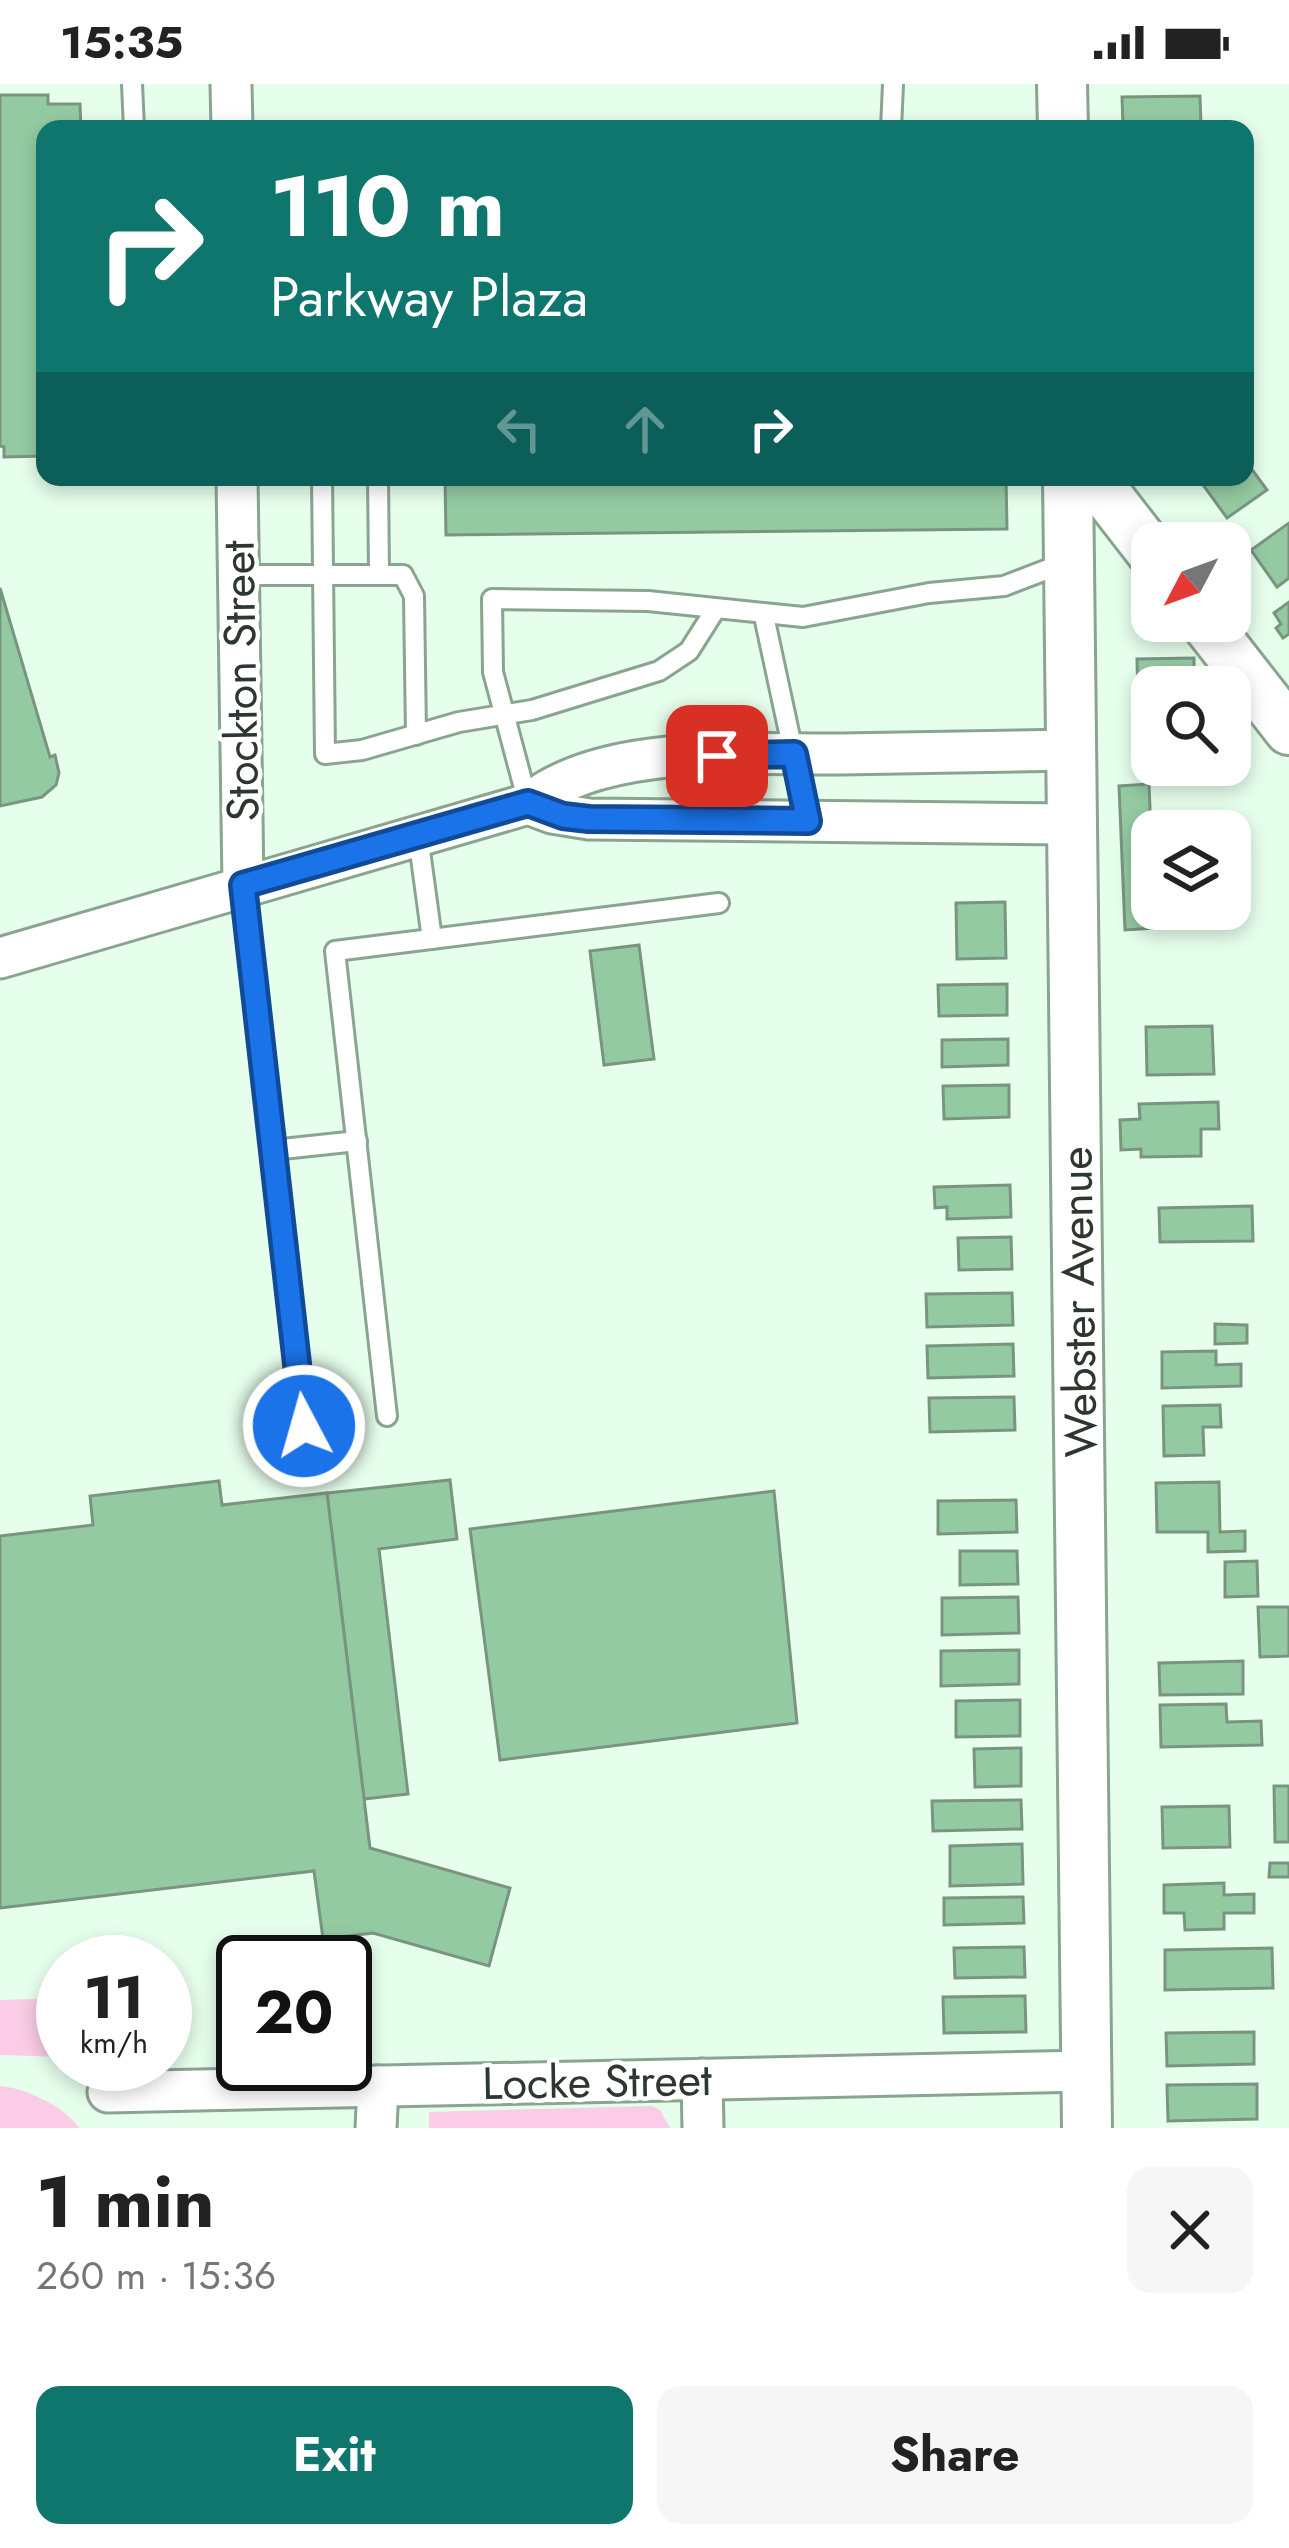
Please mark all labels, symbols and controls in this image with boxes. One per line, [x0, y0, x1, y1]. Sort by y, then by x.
text: 15:35 [60, 10, 183, 75]
text: 110 m [270, 146, 505, 268]
icon: right [72, 168, 228, 324]
text: Parkway Plaza [270, 258, 588, 336]
icon: left [486, 396, 552, 462]
icon: ahead [612, 396, 678, 462]
icon: right [738, 396, 804, 462]
north arrow [1131, 522, 1251, 642]
map controls [1131, 522, 1251, 930]
street label: Stockton Street [206, 540, 275, 822]
button: search [1131, 666, 1251, 786]
pin [666, 705, 768, 807]
icon: arrive [684, 723, 750, 789]
button: layers [1131, 810, 1251, 930]
street label: Webster Avenue [1043, 1146, 1114, 1458]
position arrow [241, 1363, 367, 1489]
speed limit sign: 20 [216, 1935, 372, 2091]
text: 11 [83, 1954, 145, 2041]
text: km/h [80, 2021, 148, 2064]
street label: Locke Street [482, 2047, 713, 2116]
text: 1 min [36, 2150, 215, 2254]
button: close [1127, 2167, 1253, 2293]
text: 260 m · 15:36 [36, 2247, 276, 2304]
button: Exit [36, 2386, 633, 2524]
button: Share [657, 2386, 1253, 2524]

